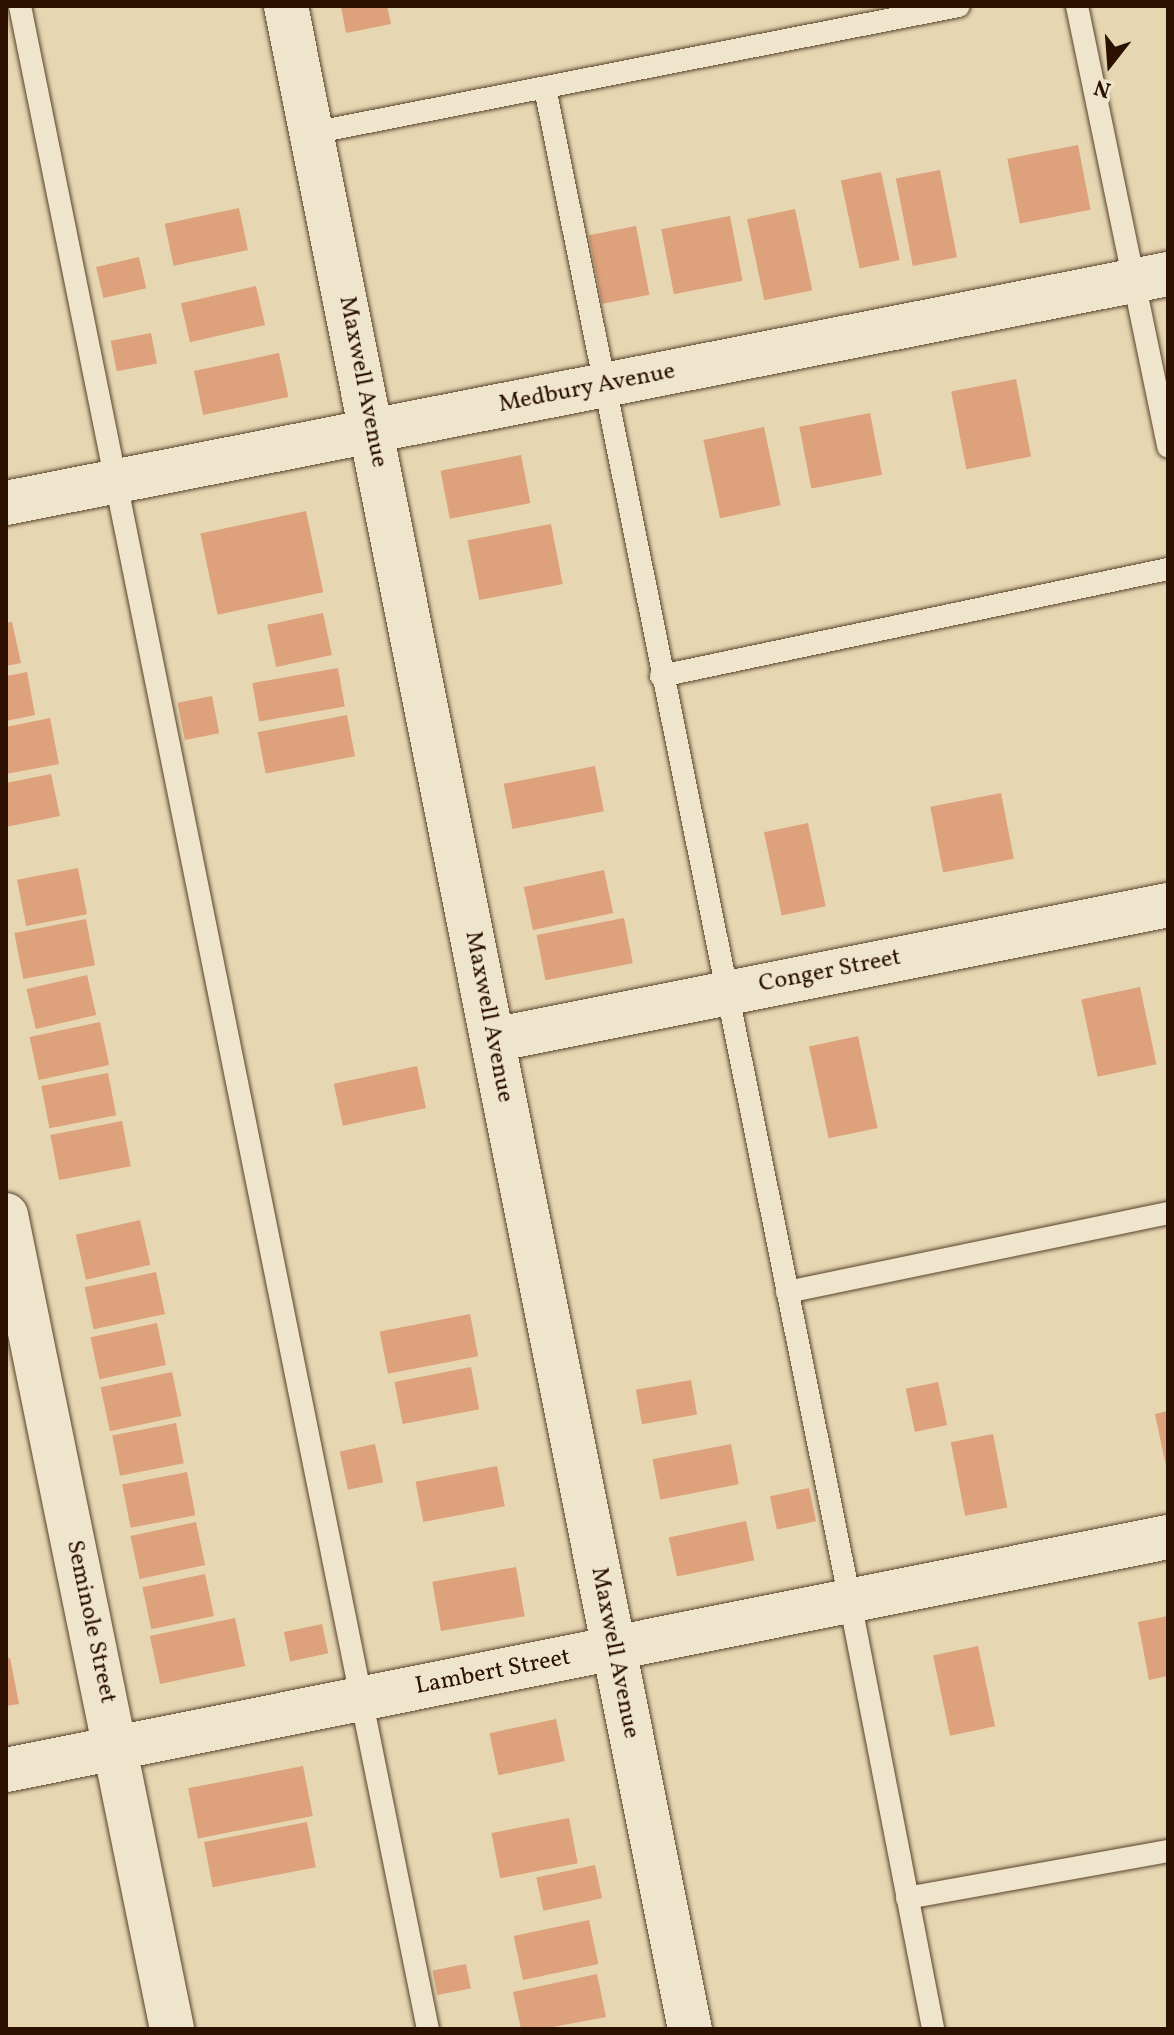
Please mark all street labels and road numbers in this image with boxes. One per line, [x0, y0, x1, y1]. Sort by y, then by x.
street label: Maxwell Avenue [331, 294, 393, 470]
street label: Medbury Avenue [496, 358, 678, 420]
street label: Maxwell Avenue [457, 929, 519, 1105]
street label: Conger Street [756, 944, 904, 1000]
street label: Seminole Street [59, 1538, 121, 1706]
street label: Maxwell Avenue [583, 1565, 645, 1741]
street label: Lambert Street [413, 1644, 573, 1702]

